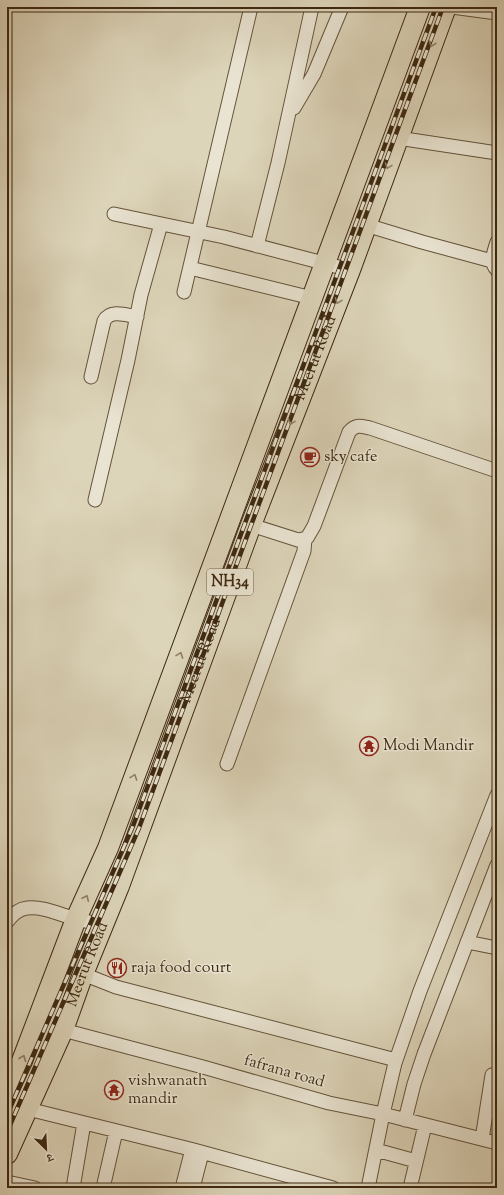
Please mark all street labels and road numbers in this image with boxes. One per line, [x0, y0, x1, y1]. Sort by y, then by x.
street label: Meerut Road [289, 312, 343, 404]
road number: NH34 [207, 569, 253, 595]
street label: Meerut Road [175, 615, 227, 707]
street label: Meerut Road [61, 919, 115, 1010]
street label: fafrana road [241, 1050, 327, 1094]

